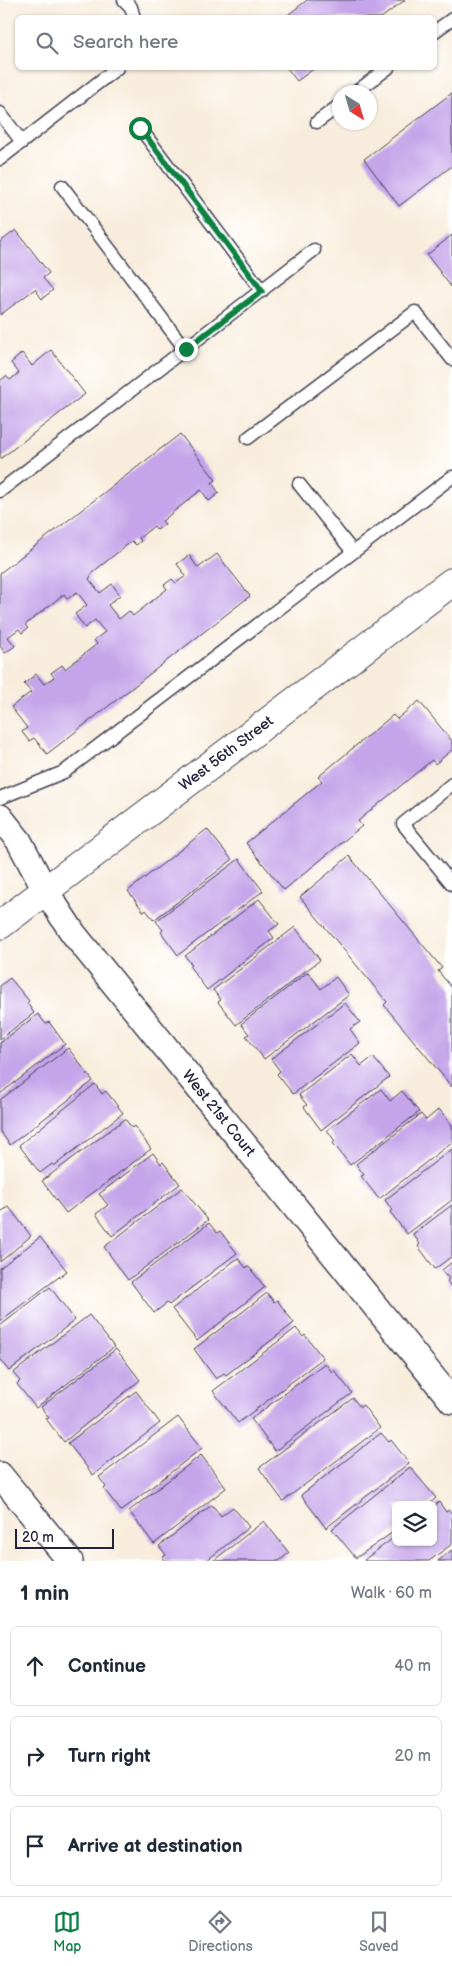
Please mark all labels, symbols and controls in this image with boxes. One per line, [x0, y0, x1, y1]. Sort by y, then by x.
search box [15, 15, 437, 70]
icon: search [33, 29, 61, 57]
text: Search here [73, 31, 178, 54]
north arrow [332, 85, 377, 130]
route start [129, 117, 152, 140]
route end [175, 338, 198, 361]
street label: West 56th Street [175, 711, 278, 795]
street label: West 21st Court [178, 1066, 260, 1161]
map controls [392, 1501, 437, 1546]
button: layers [392, 1501, 437, 1546]
scale bar [15, 1526, 114, 1549]
text: 20 m [22, 1529, 54, 1546]
text: 1 min [20, 1581, 69, 1606]
text: Walk · 60 m [351, 1584, 432, 1603]
icon: ahead [21, 1652, 49, 1680]
text: Continue [68, 1655, 146, 1678]
text: 40 m [394, 1657, 431, 1676]
icon: right [21, 1742, 49, 1770]
text: Turn right [68, 1745, 151, 1768]
text: 20 m [395, 1747, 431, 1766]
icon: arrive [21, 1832, 49, 1860]
text: Arrive at destination [68, 1835, 243, 1858]
tab: Map [53, 1908, 82, 1955]
tab: Directions [188, 1908, 253, 1955]
tab: Saved [359, 1908, 399, 1955]

